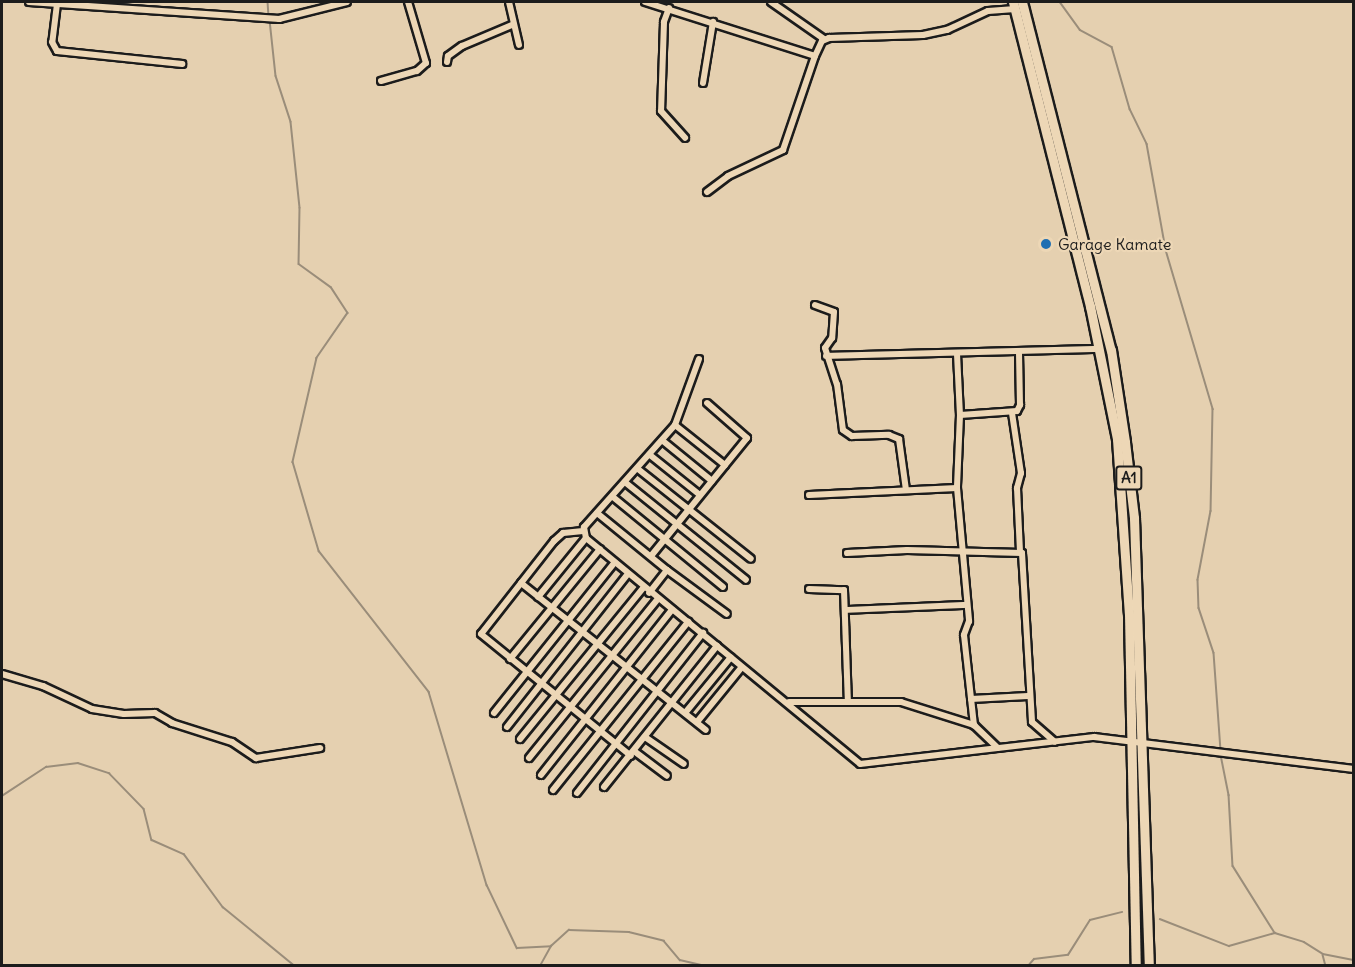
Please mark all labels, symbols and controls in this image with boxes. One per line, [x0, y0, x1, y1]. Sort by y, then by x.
place label: Garage Kamate [1058, 234, 1171, 254]
marker: Garage Kamate [1039, 237, 1053, 251]
road number: A1 [1114, 466, 1144, 490]

